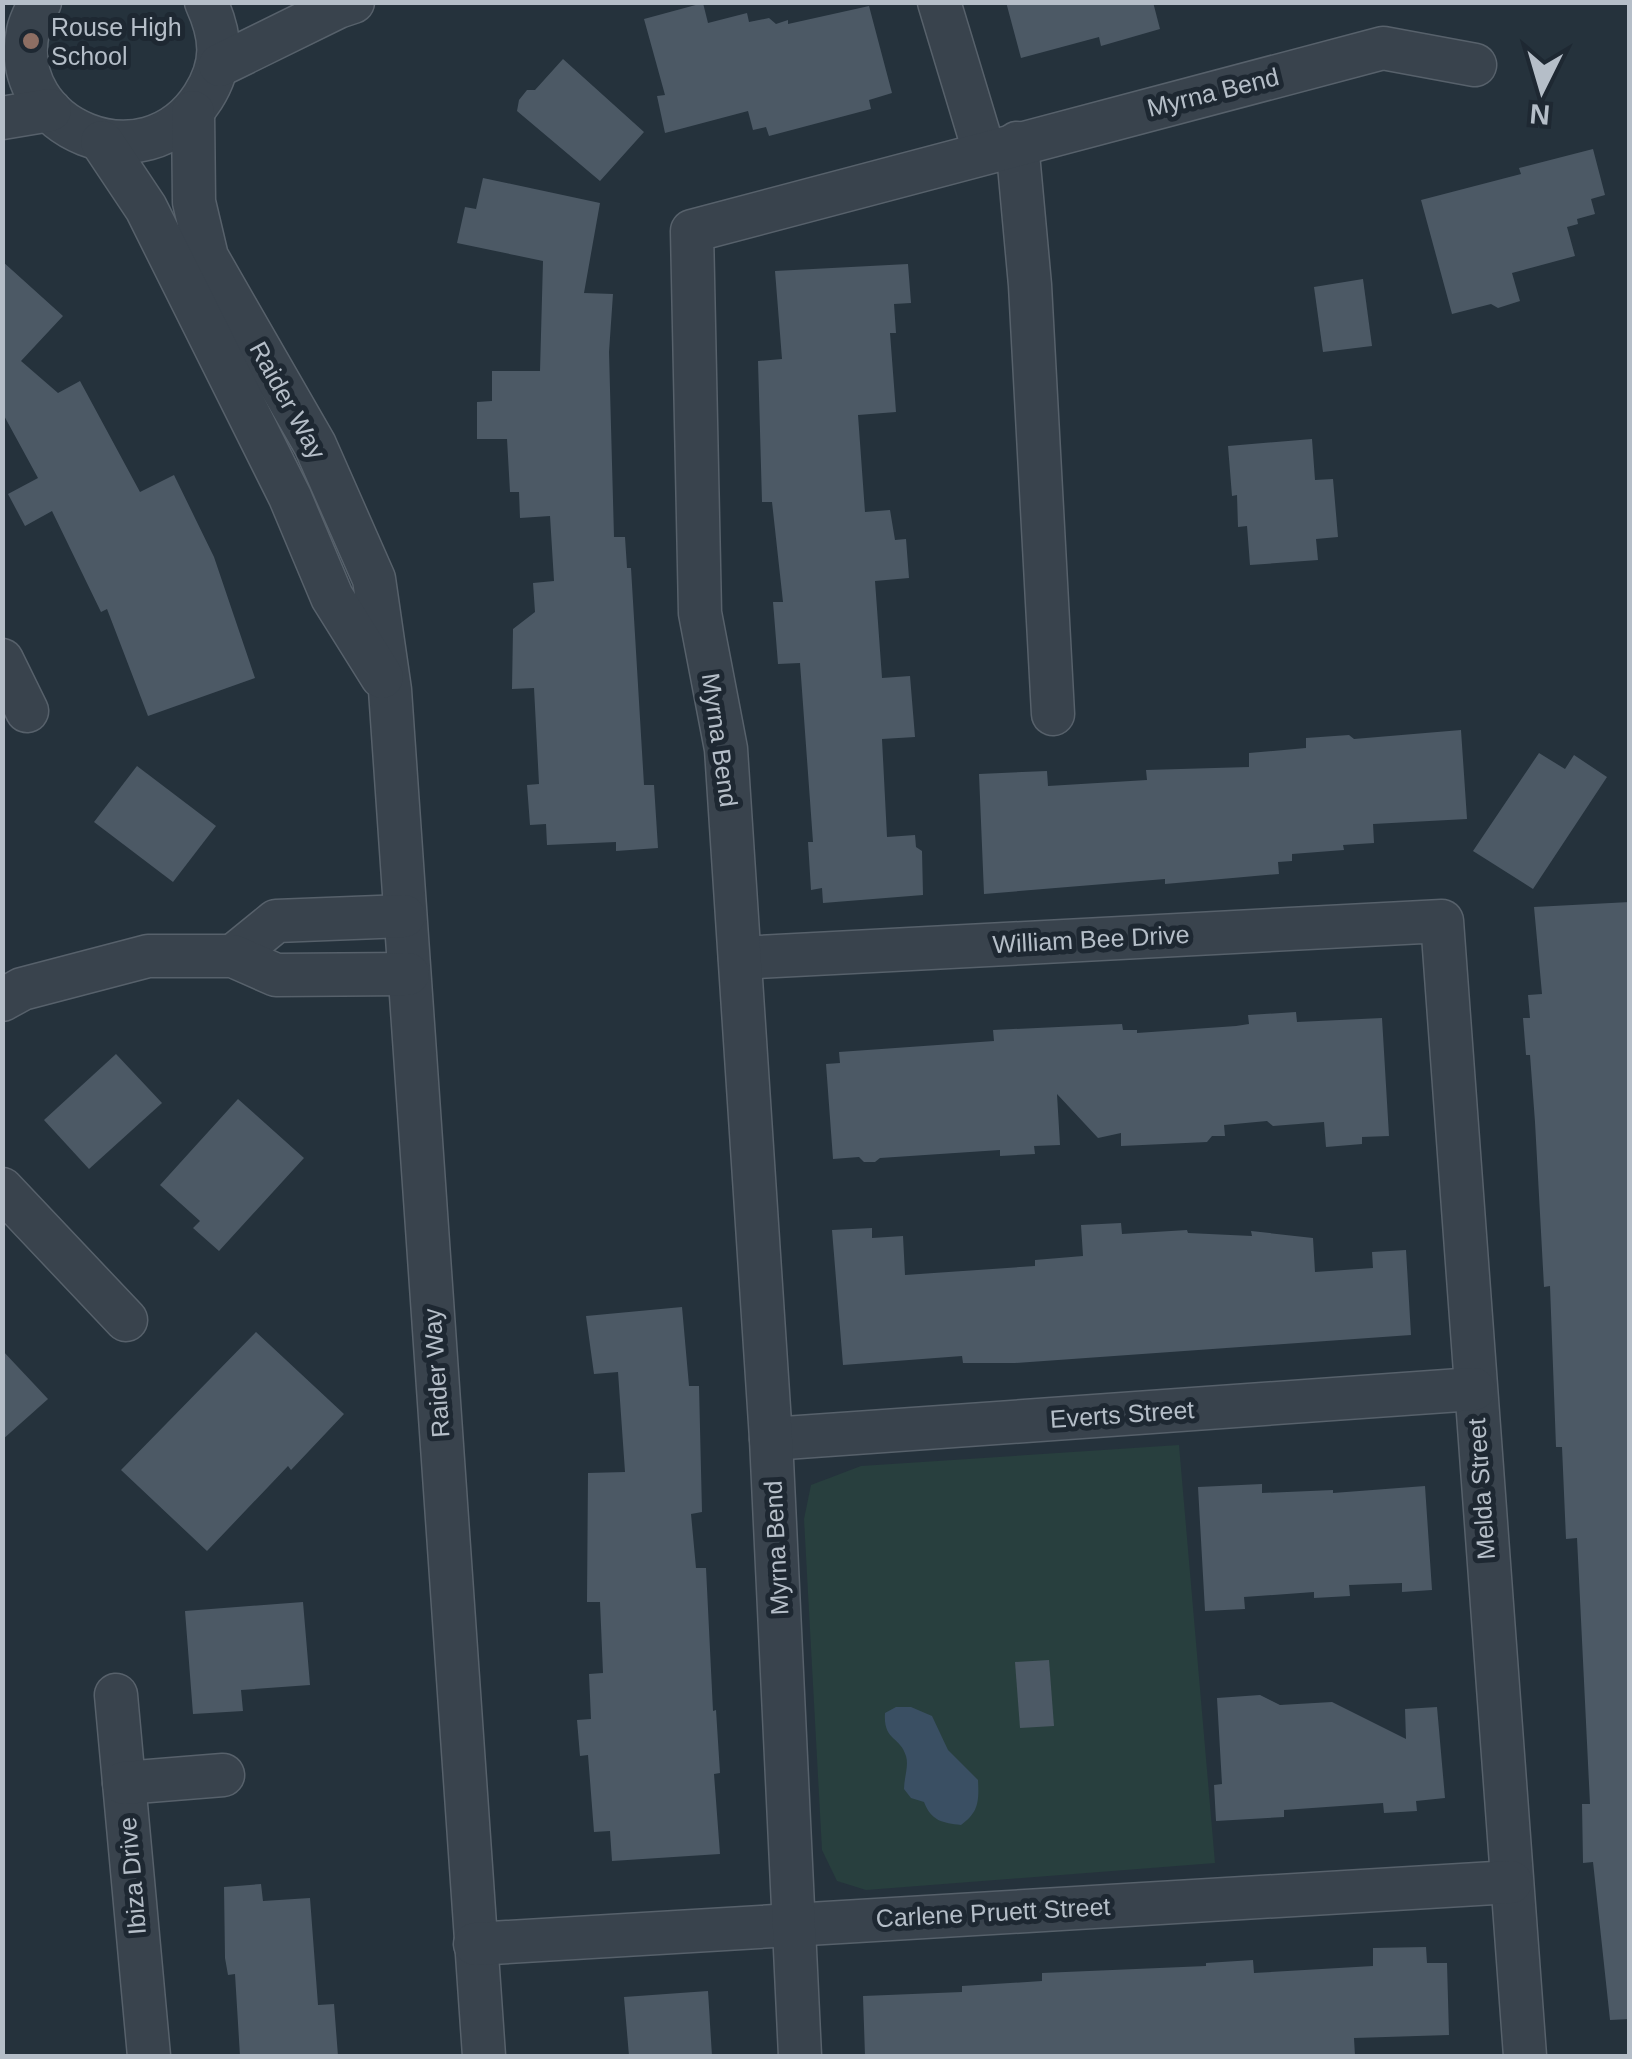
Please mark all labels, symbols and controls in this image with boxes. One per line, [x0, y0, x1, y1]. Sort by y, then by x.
place label: Rouse High School [51, 13, 182, 70]
marker: Rouse High School [20, 30, 42, 52]
north arrow [1492, 40, 1592, 140]
street label: Myrna Bend [1144, 62, 1282, 122]
text: N [1528, 98, 1551, 131]
street label: Raider Way [244, 337, 332, 464]
street label: Myrna Bend [697, 671, 743, 809]
street label: William Bee Drive [992, 920, 1190, 958]
street label: Raider Way [417, 1307, 454, 1439]
street label: Everts Street [1049, 1395, 1195, 1433]
street label: Melda Street [1462, 1417, 1500, 1561]
street label: Myrna Bend [758, 1480, 794, 1616]
street label: Ibiza Drive [113, 1816, 151, 1936]
street label: Carlene Pruett Street [875, 1892, 1111, 1932]

